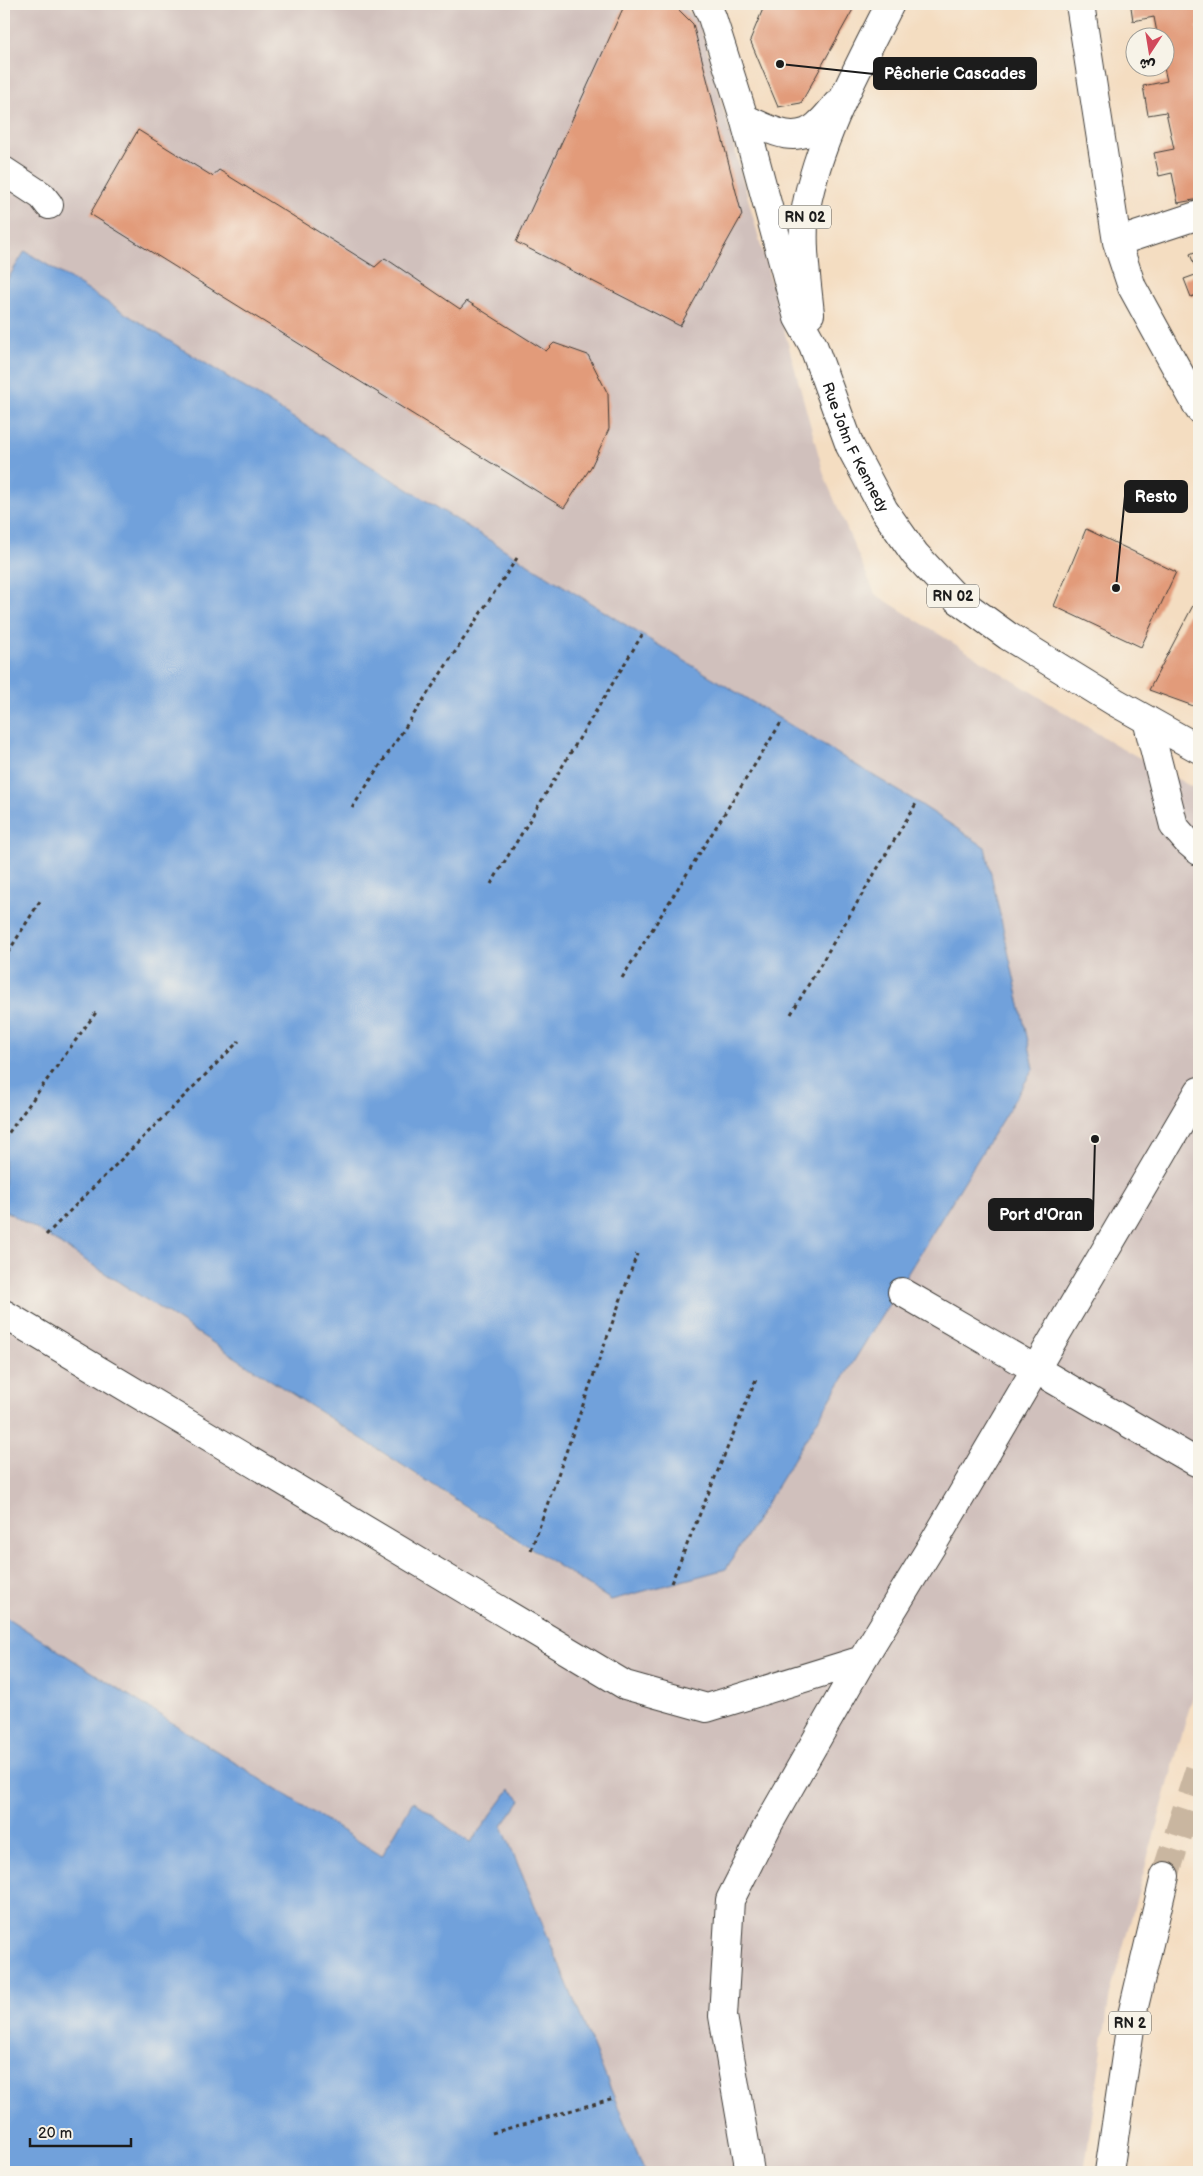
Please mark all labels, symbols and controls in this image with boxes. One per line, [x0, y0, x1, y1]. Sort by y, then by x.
north arrow [1126, 28, 1176, 78]
text: ش [1138, 54, 1157, 74]
callout: Pêcherie Cascades [874, 58, 1036, 89]
text: Pêcherie Cascades [884, 65, 1026, 84]
road number: RN 02 [779, 206, 831, 228]
street label: Rue John F Kennedy [818, 380, 893, 516]
callout: Resto [1125, 481, 1187, 512]
text: Resto [1135, 488, 1177, 507]
road number: RN 02 [927, 584, 979, 608]
callout: Port d'Oran [989, 1199, 1093, 1230]
text: Port d'Oran [999, 1206, 1083, 1225]
road number: RN 2 [1109, 2012, 1151, 2035]
scale bar [30, 2116, 131, 2148]
text: 20 m [38, 2124, 72, 2143]

